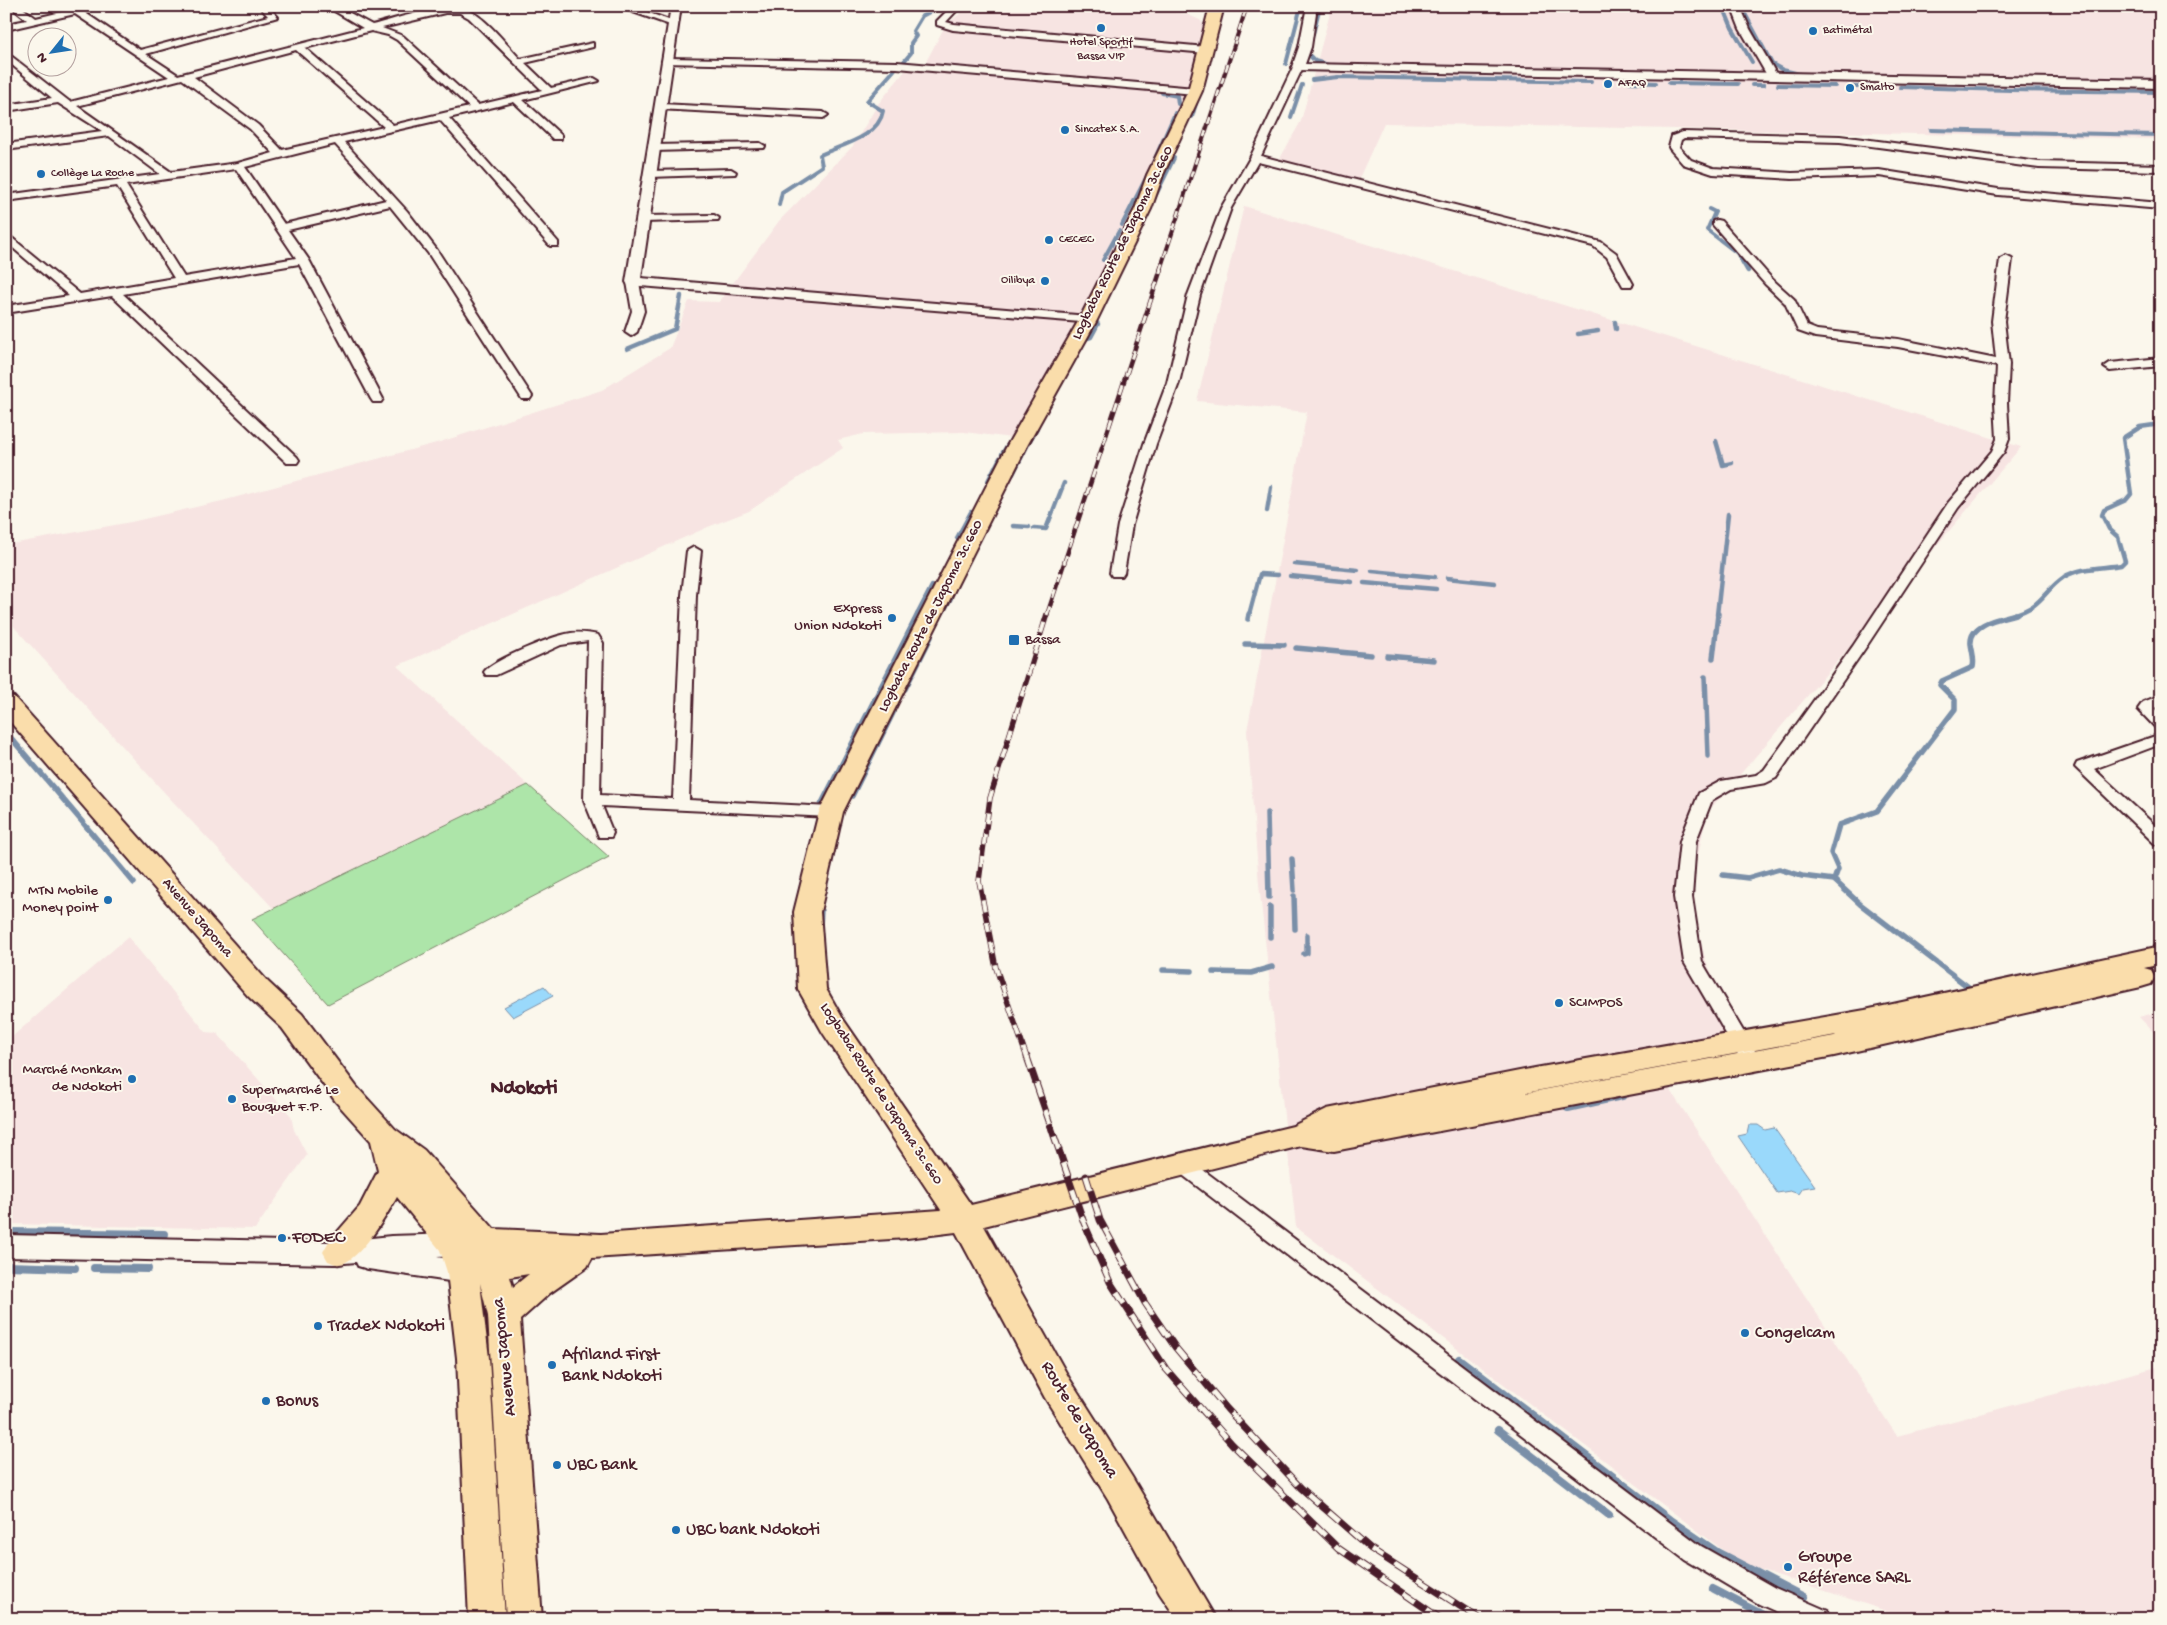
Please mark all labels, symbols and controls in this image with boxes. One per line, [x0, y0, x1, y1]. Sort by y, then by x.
marker: Hotel Sportif Bassa VIP [1095, 22, 1107, 34]
place label: Batimétal [1822, 24, 1873, 38]
marker: Batimétal [1807, 25, 1819, 37]
north arrow [28, 28, 78, 78]
place label: Hotel Sportif Bassa VIP [1070, 36, 1134, 64]
text: N [33, 49, 53, 65]
place label: AFAQ [1618, 77, 1646, 91]
marker: AFAQ [1602, 78, 1614, 90]
place label: Smalto [1860, 81, 1895, 95]
marker: Smalto [1844, 82, 1856, 94]
place label: Sincatex S.A. [1075, 123, 1140, 137]
marker: Sincatex S.A. [1059, 124, 1071, 136]
street label: Logbaba Route de Japoma 3c.660 [1068, 143, 1178, 343]
place label: Collège La Roche [51, 167, 135, 181]
marker: Collège La Roche [35, 168, 47, 180]
place label: CECEC [1059, 233, 1095, 247]
marker: CECEC [1043, 234, 1055, 246]
place label: Oilibya [1001, 274, 1035, 288]
marker: Oilibya [1039, 275, 1051, 287]
street label: Logbaba Route de Japoma 3c.660 [875, 516, 988, 715]
place label: Express Union Ndokoti [794, 600, 882, 635]
marker: Express Union Ndokoti [886, 612, 898, 624]
place label: Bassa [1024, 631, 1061, 649]
marker: Bassa [1007, 633, 1021, 647]
street label: Avenue Japoma [158, 875, 237, 962]
place label: MTN Mobile Money point [22, 882, 100, 917]
marker: MTN Mobile Money point [102, 894, 114, 906]
place label: SCIMPOS [1569, 994, 1622, 1012]
marker: SCIMPOS [1553, 997, 1565, 1009]
street label: Logbaba Route de Japoma 3c.660 [815, 1000, 947, 1189]
place label: Marché Monkam de Ndokoti [23, 1061, 122, 1096]
marker: Marché Monkam de Ndokoti [126, 1073, 138, 1085]
district label: Ndokoti [491, 1078, 557, 1101]
place label: Supermarché Le Bouquet F.P. [241, 1081, 339, 1116]
marker: Supermarché Le Bouquet F.P. [226, 1093, 238, 1105]
place label: FODEC [291, 1228, 346, 1249]
marker: FODEC [276, 1232, 288, 1244]
street label: Avenue Japoma [488, 1296, 522, 1417]
place label: Tradex Ndokoti [327, 1316, 445, 1337]
marker: Tradex Ndokoti [312, 1320, 324, 1332]
place label: Congelcam [1755, 1323, 1835, 1344]
marker: Congelcam [1739, 1327, 1751, 1339]
place label: Afriland First Bank Ndokoti [561, 1345, 662, 1387]
street label: Route de Japoma [1036, 1358, 1123, 1483]
marker: Afriland First Bank Ndokoti [546, 1359, 558, 1371]
place label: Bonus [275, 1391, 320, 1412]
marker: Bonus [260, 1395, 272, 1407]
place label: UBC Bank [567, 1455, 638, 1476]
marker: UBC Bank [551, 1459, 563, 1471]
place label: UBC bank Ndokoti [686, 1520, 820, 1541]
marker: UBC bank Ndokoti [670, 1524, 682, 1536]
place label: Groupe Référence SARL [1798, 1547, 1912, 1589]
marker: Groupe Référence SARL [1782, 1561, 1794, 1573]

